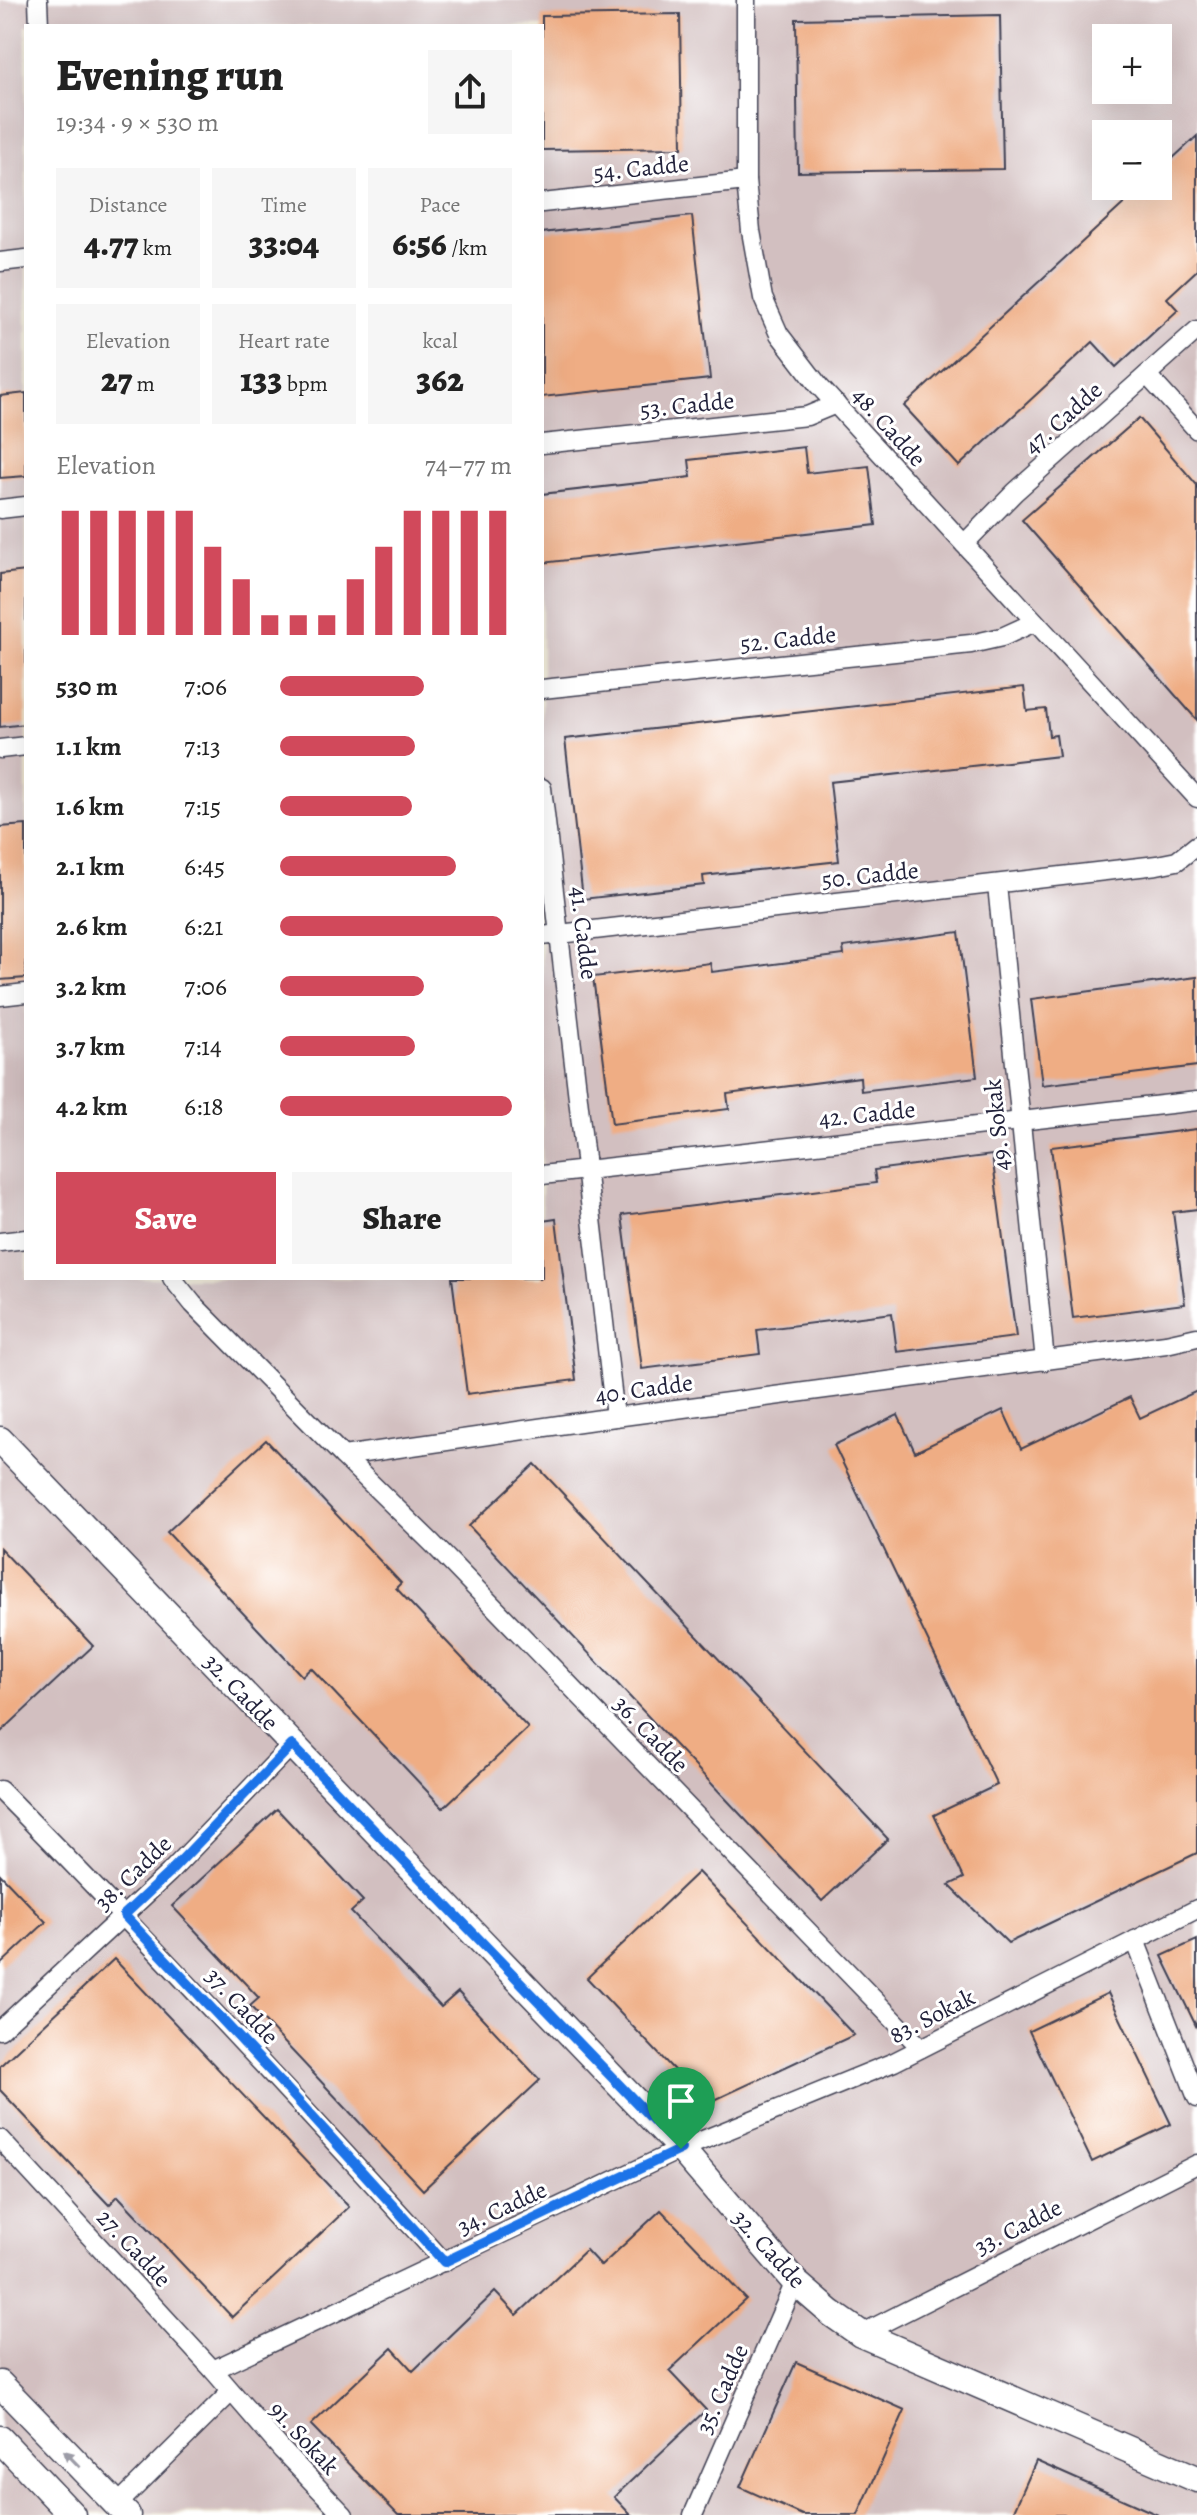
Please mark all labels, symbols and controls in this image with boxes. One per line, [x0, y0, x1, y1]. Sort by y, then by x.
map controls [1092, 24, 1172, 200]
button: + [1092, 24, 1172, 104]
text: Evening run [56, 45, 284, 105]
button: share [428, 50, 512, 134]
text: 19:34 · 9 × 530 m [56, 105, 219, 140]
button: − [1092, 120, 1172, 200]
street label: 54. Cadde [592, 147, 690, 189]
text: Distance [89, 190, 167, 220]
text: Time [261, 190, 307, 220]
text: Pace [420, 190, 460, 220]
text: 4.77 [84, 220, 138, 267]
text: 33:04 [249, 220, 319, 267]
text: 6:56 [392, 220, 447, 267]
text: km [138, 233, 172, 263]
text: /km [447, 233, 488, 263]
text: Elevation [86, 326, 170, 356]
text: Heart rate [238, 326, 330, 356]
text: kcal [422, 326, 458, 356]
text: 27 [101, 356, 132, 403]
text: 133 [240, 356, 282, 403]
text: 362 [416, 356, 464, 403]
text: m [132, 369, 155, 399]
text: bpm [282, 369, 328, 399]
street label: 47. Cadde [1017, 374, 1109, 462]
street label: 48. Cadde [845, 380, 933, 474]
street label: 53. Cadde [638, 384, 736, 426]
text: Elevation [56, 448, 156, 483]
text: 74–77 m [425, 448, 512, 483]
street label: 52. Cadde [739, 618, 837, 660]
text: 530 m [56, 669, 118, 704]
text: 7:06 [184, 669, 227, 704]
text: 1.1 km [56, 729, 122, 764]
text: 7:13 [184, 729, 221, 764]
text: 1.6 km [56, 789, 124, 824]
text: 7:15 [184, 789, 221, 824]
text: 2.1 km [56, 849, 125, 884]
text: 6:45 [184, 849, 225, 884]
street label: 50. Cadde [820, 854, 920, 896]
street label: 41. Cadde [562, 885, 606, 981]
text: 2.6 km [56, 909, 128, 944]
text: 6:21 [184, 909, 223, 944]
text: 3.2 km [56, 969, 127, 1004]
text: 7:06 [184, 969, 227, 1004]
text: 3.7 km [56, 1029, 125, 1064]
text: 7:14 [184, 1029, 222, 1064]
street label: 49. Sokak [976, 1077, 1018, 1172]
text: 4.2 km [56, 1089, 128, 1124]
text: 6:18 [184, 1089, 224, 1124]
street label: 42. Cadde [817, 1093, 917, 1135]
button: Save [56, 1172, 276, 1264]
button: Share [292, 1172, 512, 1264]
street label: 40. Cadde [593, 1366, 695, 1412]
street label: 32. Cadde [196, 1646, 286, 1738]
street label: 36. Cadde [606, 1689, 696, 1779]
street label: 38. Cadde [87, 1828, 179, 1918]
street label: 37. Cadde [198, 1961, 286, 2051]
street label: 83. Sokak [884, 1981, 980, 2051]
pin [647, 2067, 715, 2149]
icon: arrive [659, 2079, 703, 2123]
street label: 34. Cadde [452, 2173, 552, 2243]
street label: 33. Cadde [969, 2191, 1067, 2263]
street label: 27. Cadde [90, 2202, 178, 2294]
street label: 32. Cadde [725, 2203, 813, 2295]
street label: 35. Cadde [688, 2339, 756, 2439]
street label: 91. Sokak [262, 2394, 346, 2482]
one-way arrow [63, 2450, 82, 2469]

